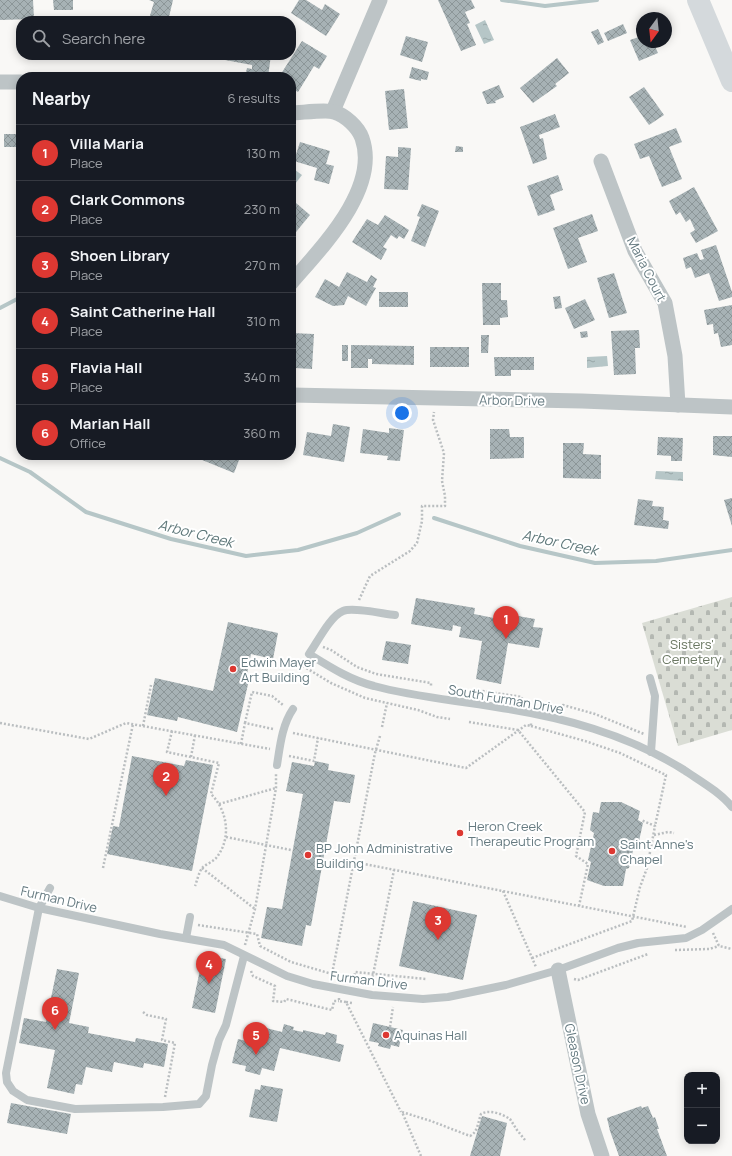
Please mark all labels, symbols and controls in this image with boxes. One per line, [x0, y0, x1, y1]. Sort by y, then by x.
north arrow [636, 12, 672, 48]
search box [16, 16, 296, 60]
icon: search [30, 27, 52, 49]
text: Search here [62, 28, 145, 49]
text: Nearby [32, 87, 90, 110]
text: 6 results [228, 89, 280, 107]
text: Villa Maria [70, 133, 144, 154]
text: 1 [42, 144, 48, 162]
text: 130 m [246, 144, 280, 162]
text: Place [70, 154, 103, 172]
text: Clark Commons [70, 189, 185, 210]
text: 2 [41, 200, 49, 218]
text: 230 m [244, 200, 280, 218]
text: Place [70, 210, 103, 228]
street label: Maria Court [623, 234, 671, 304]
text: Shoen Library [70, 245, 170, 266]
text: 3 [41, 256, 49, 274]
text: 270 m [245, 256, 280, 274]
text: Place [70, 266, 103, 284]
text: Saint Catherine Hall [70, 301, 216, 322]
text: 4 [41, 312, 49, 330]
text: 310 m [246, 312, 280, 330]
text: Place [70, 322, 103, 340]
text: Flavia Hall [70, 357, 142, 378]
text: 5 [41, 368, 49, 386]
text: 340 m [244, 368, 280, 386]
text: Place [70, 378, 103, 396]
street label: Arbor Drive [479, 390, 546, 410]
your location [392, 403, 412, 423]
text: Marian Hall [70, 413, 151, 434]
text: 6 [41, 424, 49, 442]
text: 360 m [243, 424, 280, 442]
text: Office [70, 434, 106, 452]
water label: Arbor Creek [157, 515, 237, 552]
water label: Arbor Creek [521, 525, 601, 560]
pin: 1 [493, 606, 519, 639]
park label: Sisters' Cemetery [662, 635, 722, 668]
place label: Edwin Mayer Art Building [241, 653, 316, 686]
marker: Edwin Mayer Art Building [228, 664, 238, 674]
street label: South Furman Drive [447, 680, 566, 718]
pin: 2 [153, 763, 179, 796]
place label: Heron Creek Therapeutic Program [468, 817, 594, 850]
marker: Heron Creek Therapeutic Program [455, 828, 465, 838]
place label: Saint Anne's Chapel [620, 835, 694, 868]
place label: BP John Administrative Building [316, 839, 453, 872]
marker: Saint Anne's Chapel [607, 846, 617, 856]
marker: BP John Administrative Building [303, 850, 313, 860]
street label: Furman Drive [19, 881, 99, 917]
pin: 3 [425, 907, 451, 940]
pin: 4 [196, 951, 222, 984]
street label: Furman Drive [329, 966, 409, 994]
pin: 6 [42, 997, 68, 1030]
pin: 5 [243, 1022, 269, 1055]
street label: Gleason Drive [561, 1022, 595, 1106]
place label: Aquinas Hall [394, 1026, 467, 1044]
marker: Aquinas Hall [381, 1030, 391, 1040]
map controls [684, 1072, 720, 1144]
button: + [684, 1072, 720, 1108]
button: − [684, 1108, 720, 1144]

